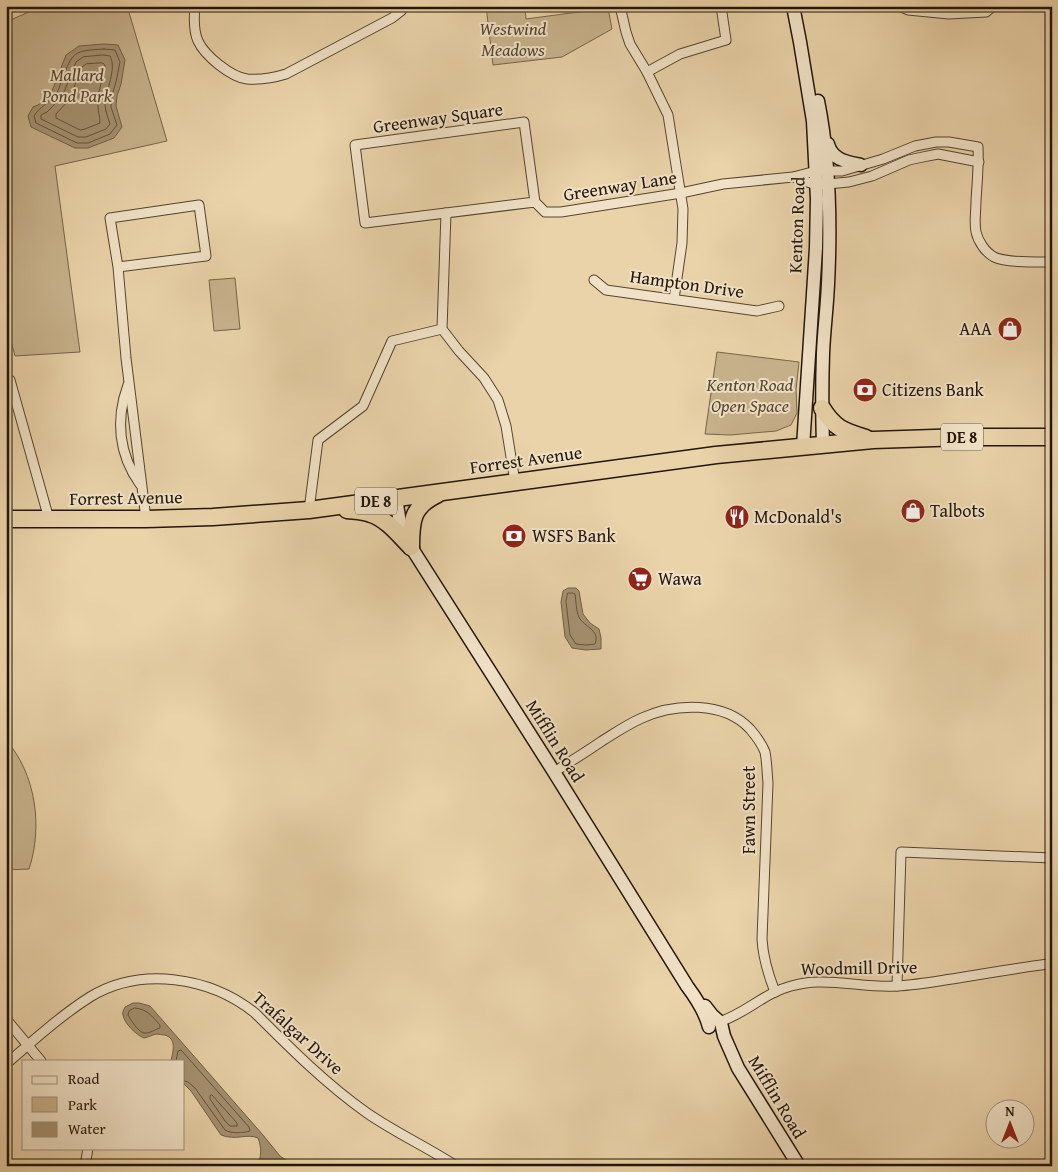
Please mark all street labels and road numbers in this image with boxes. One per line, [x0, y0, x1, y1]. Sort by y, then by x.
street label: Greenway Square [371, 95, 505, 140]
street label: Greenway Lane [561, 163, 679, 208]
street label: Kenton Road [781, 176, 812, 274]
street label: Hampton Drive [628, 262, 746, 305]
road number: DE 8 [941, 424, 983, 451]
street label: Forrest Avenue [468, 438, 584, 481]
street label: Forrest Avenue [69, 483, 183, 512]
road number: DE 8 [355, 488, 397, 514]
street label: Mifflin Road [519, 694, 592, 788]
street label: Fawn Street [735, 765, 762, 854]
street label: Woodmill Drive [800, 953, 918, 982]
street label: Trafalgar Drive [247, 984, 350, 1081]
street label: Mifflin Road [742, 1050, 813, 1144]

